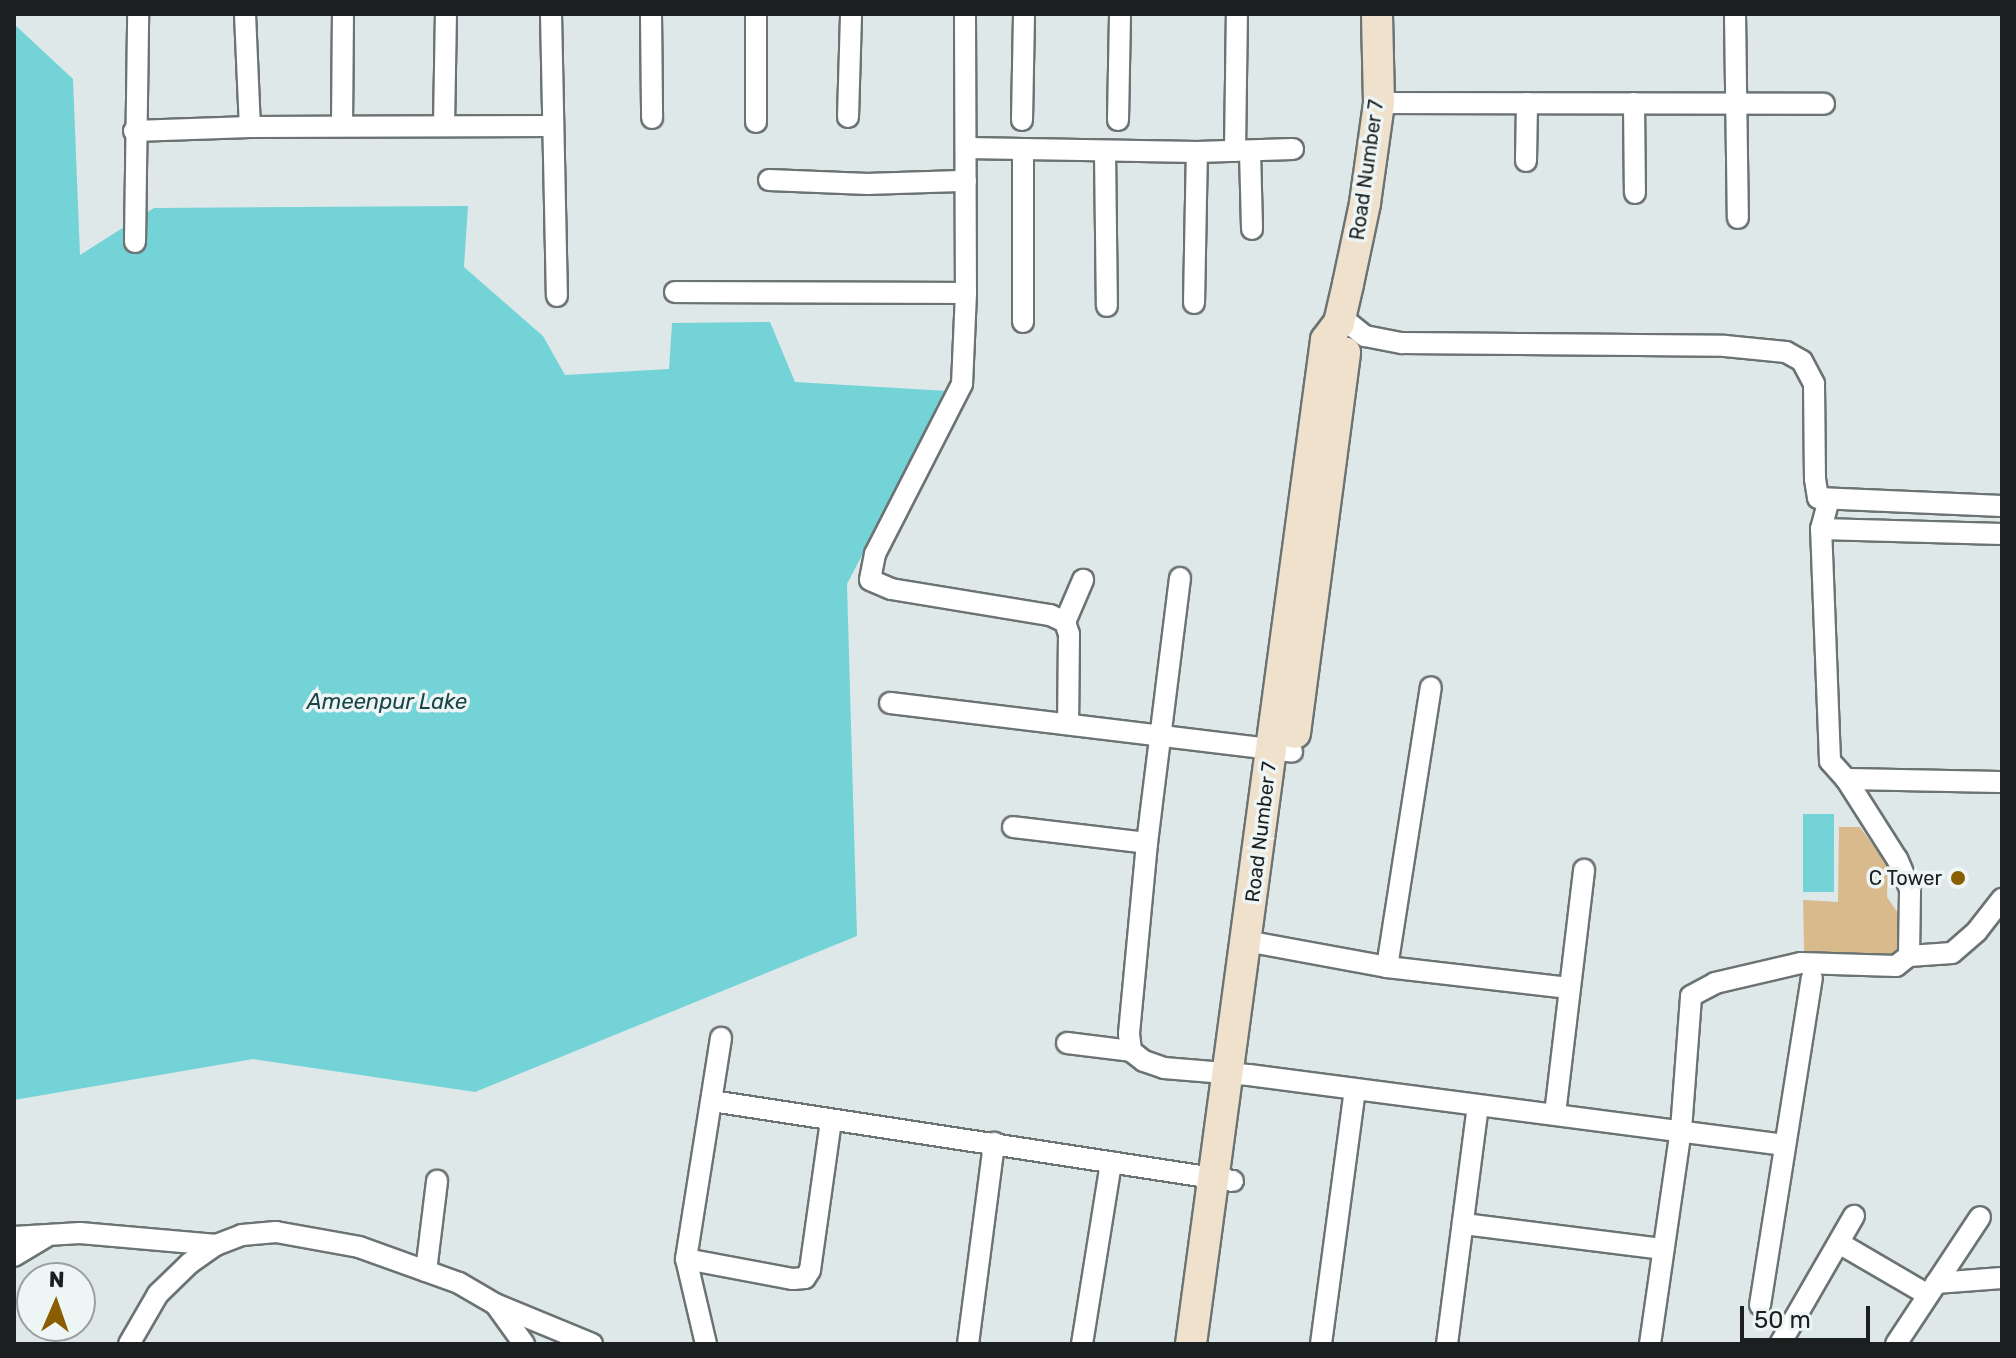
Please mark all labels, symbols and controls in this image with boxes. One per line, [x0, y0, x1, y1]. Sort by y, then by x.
street label: Road Number 7 [1345, 98, 1389, 242]
water label: Ameenpur Lake [307, 689, 467, 715]
street label: Road Number 7 [1240, 760, 1282, 904]
place label: C Tower [1868, 866, 1942, 890]
marker: C Tower [1949, 869, 1967, 887]
north arrow [16, 1262, 96, 1342]
text: N [48, 1266, 65, 1293]
scale bar [1744, 1290, 1874, 1340]
text: 50 m [1754, 1306, 1811, 1334]

